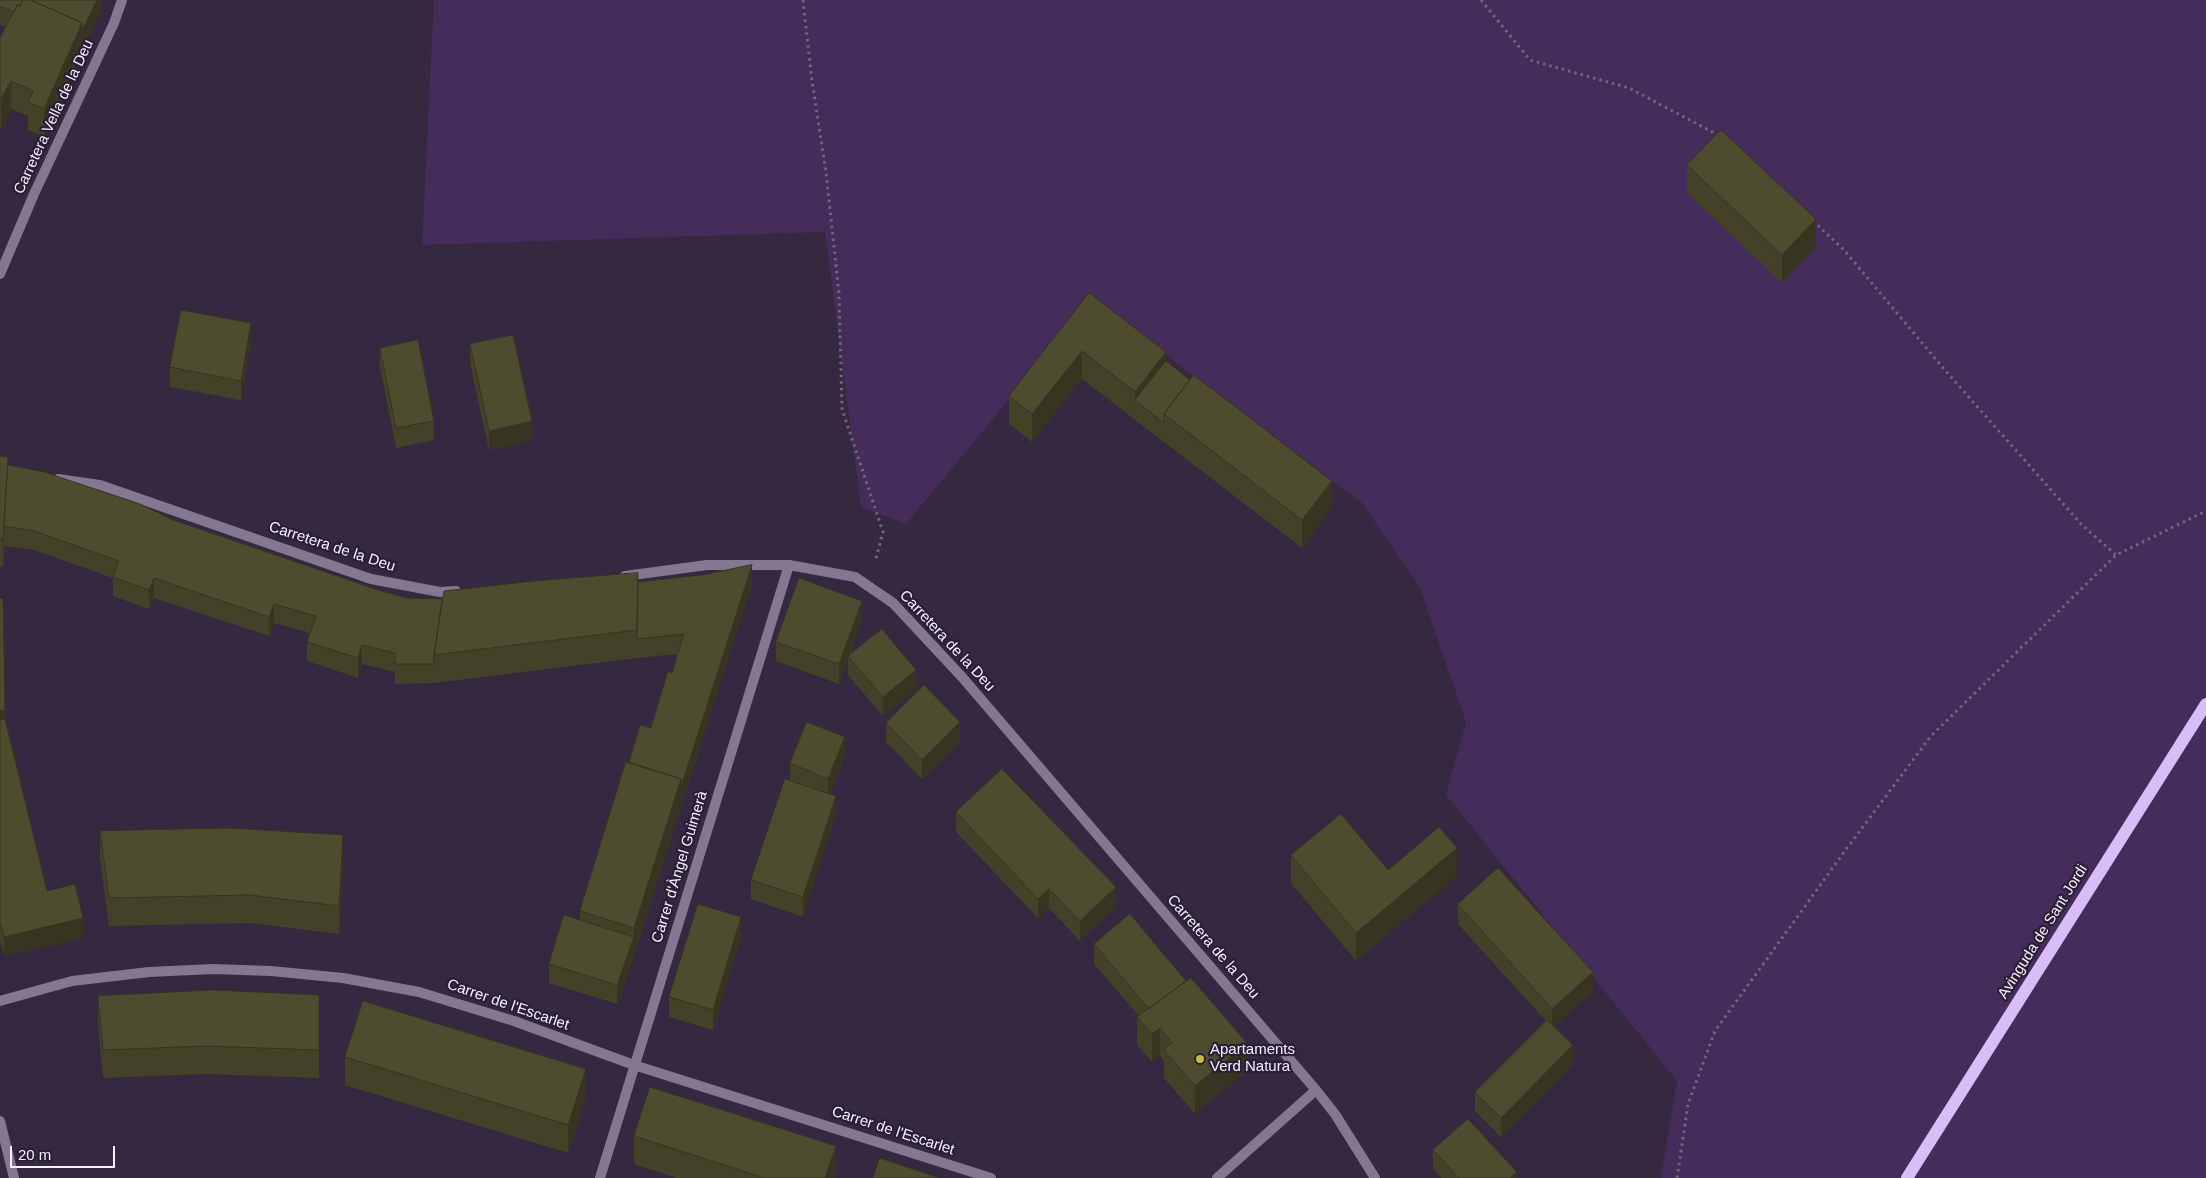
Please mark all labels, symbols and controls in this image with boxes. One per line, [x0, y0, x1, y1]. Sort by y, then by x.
street label: Carretera Vella de la Deu [10, 37, 98, 197]
street label: Carretera de la Deu [267, 518, 397, 576]
street label: Carretera de la Deu [895, 587, 999, 695]
street label: Carrer d'Àngel Guimerà [648, 789, 712, 945]
street label: Avinguda de Sant Jordi [1994, 862, 2092, 1002]
street label: Carretera de la Deu [1163, 891, 1263, 1003]
street label: Carrer de l'Escarlet [445, 976, 571, 1034]
place label: Apartaments Verd Natura [1210, 1041, 1295, 1076]
marker: Apartaments Verd Natura [1194, 1053, 1206, 1065]
street label: Carrer de l'Escarlet [829, 1103, 957, 1159]
scale bar [12, 1136, 118, 1168]
text: 20 m [18, 1146, 51, 1163]

